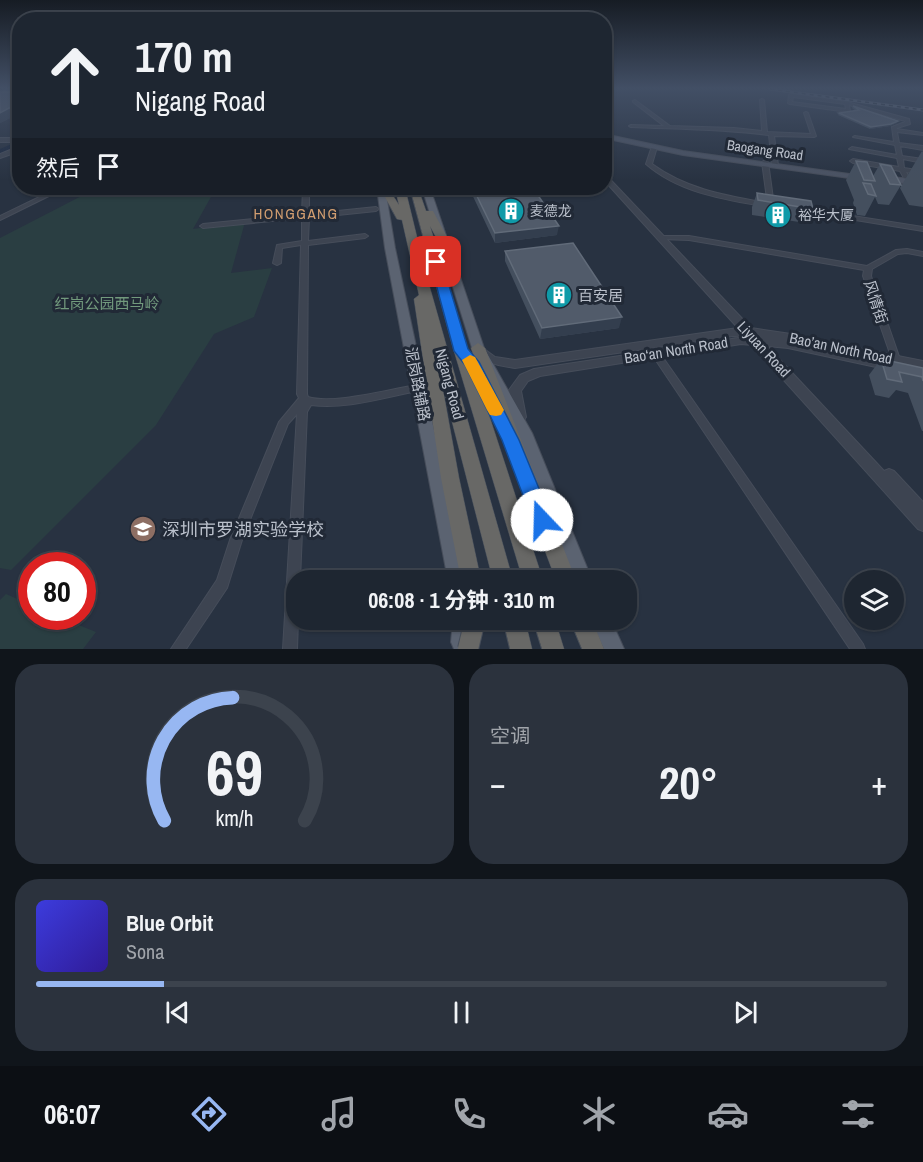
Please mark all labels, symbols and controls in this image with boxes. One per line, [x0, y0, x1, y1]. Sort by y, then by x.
text: 170 m [135, 29, 233, 85]
icon: ahead [36, 36, 114, 114]
text: Nigang Road [135, 83, 265, 119]
street label: Baogang Road [726, 136, 804, 164]
icon: arrive [92, 150, 125, 183]
text: 然后 [36, 153, 80, 183]
building icon: 麦德龙 [496, 196, 526, 226]
building icon: 裕华大厦 [763, 200, 793, 230]
place label: 麦德龙 [530, 202, 572, 220]
district label: HONGGANG [253, 203, 339, 224]
place label: 裕华大厦 [798, 206, 854, 224]
pin [410, 236, 461, 287]
icon: arrive [419, 245, 452, 278]
street label: 风情街 [859, 277, 893, 327]
building icon: 百安居 [544, 280, 574, 310]
place label: 百安居 [578, 285, 623, 306]
park label: 红岗公园西马岭 [54, 293, 160, 314]
street label: Liyuan Road [733, 316, 795, 382]
street label: Bao’an North Road [788, 327, 894, 369]
street label: Bao‘an North Road [623, 331, 729, 369]
street label: 泥岗路辅路 [401, 345, 435, 423]
street label: Nigang Road [430, 346, 470, 422]
position arrow [510, 488, 574, 552]
school or university icon: 深圳市罗湖实验学校 [128, 514, 158, 544]
place label: 深圳市罗湖实验学校 [162, 517, 324, 542]
speed limit sign: 80 [18, 552, 96, 630]
map controls [844, 570, 904, 630]
button: layers [844, 570, 904, 630]
text: 06:08 · 1 分钟 · 310 m [368, 585, 555, 615]
text: 空调 [490, 722, 530, 749]
text: 69 [206, 730, 263, 814]
text: 20° [659, 752, 718, 813]
text: − [490, 761, 506, 805]
text: + [871, 761, 887, 805]
text: km/h [215, 804, 254, 833]
text: Blue Orbit [126, 908, 213, 938]
text: Sona [126, 938, 164, 965]
icon: previous [161, 996, 194, 1029]
icon: pause [445, 996, 478, 1029]
icon: next [729, 996, 762, 1029]
icon: directions [188, 1093, 230, 1135]
icon: music [318, 1093, 360, 1135]
icon: phone [448, 1093, 490, 1135]
icon: climate [578, 1093, 620, 1135]
icon: car [707, 1093, 749, 1135]
icon: filters [837, 1093, 879, 1135]
text: 06:07 [44, 1096, 101, 1132]

